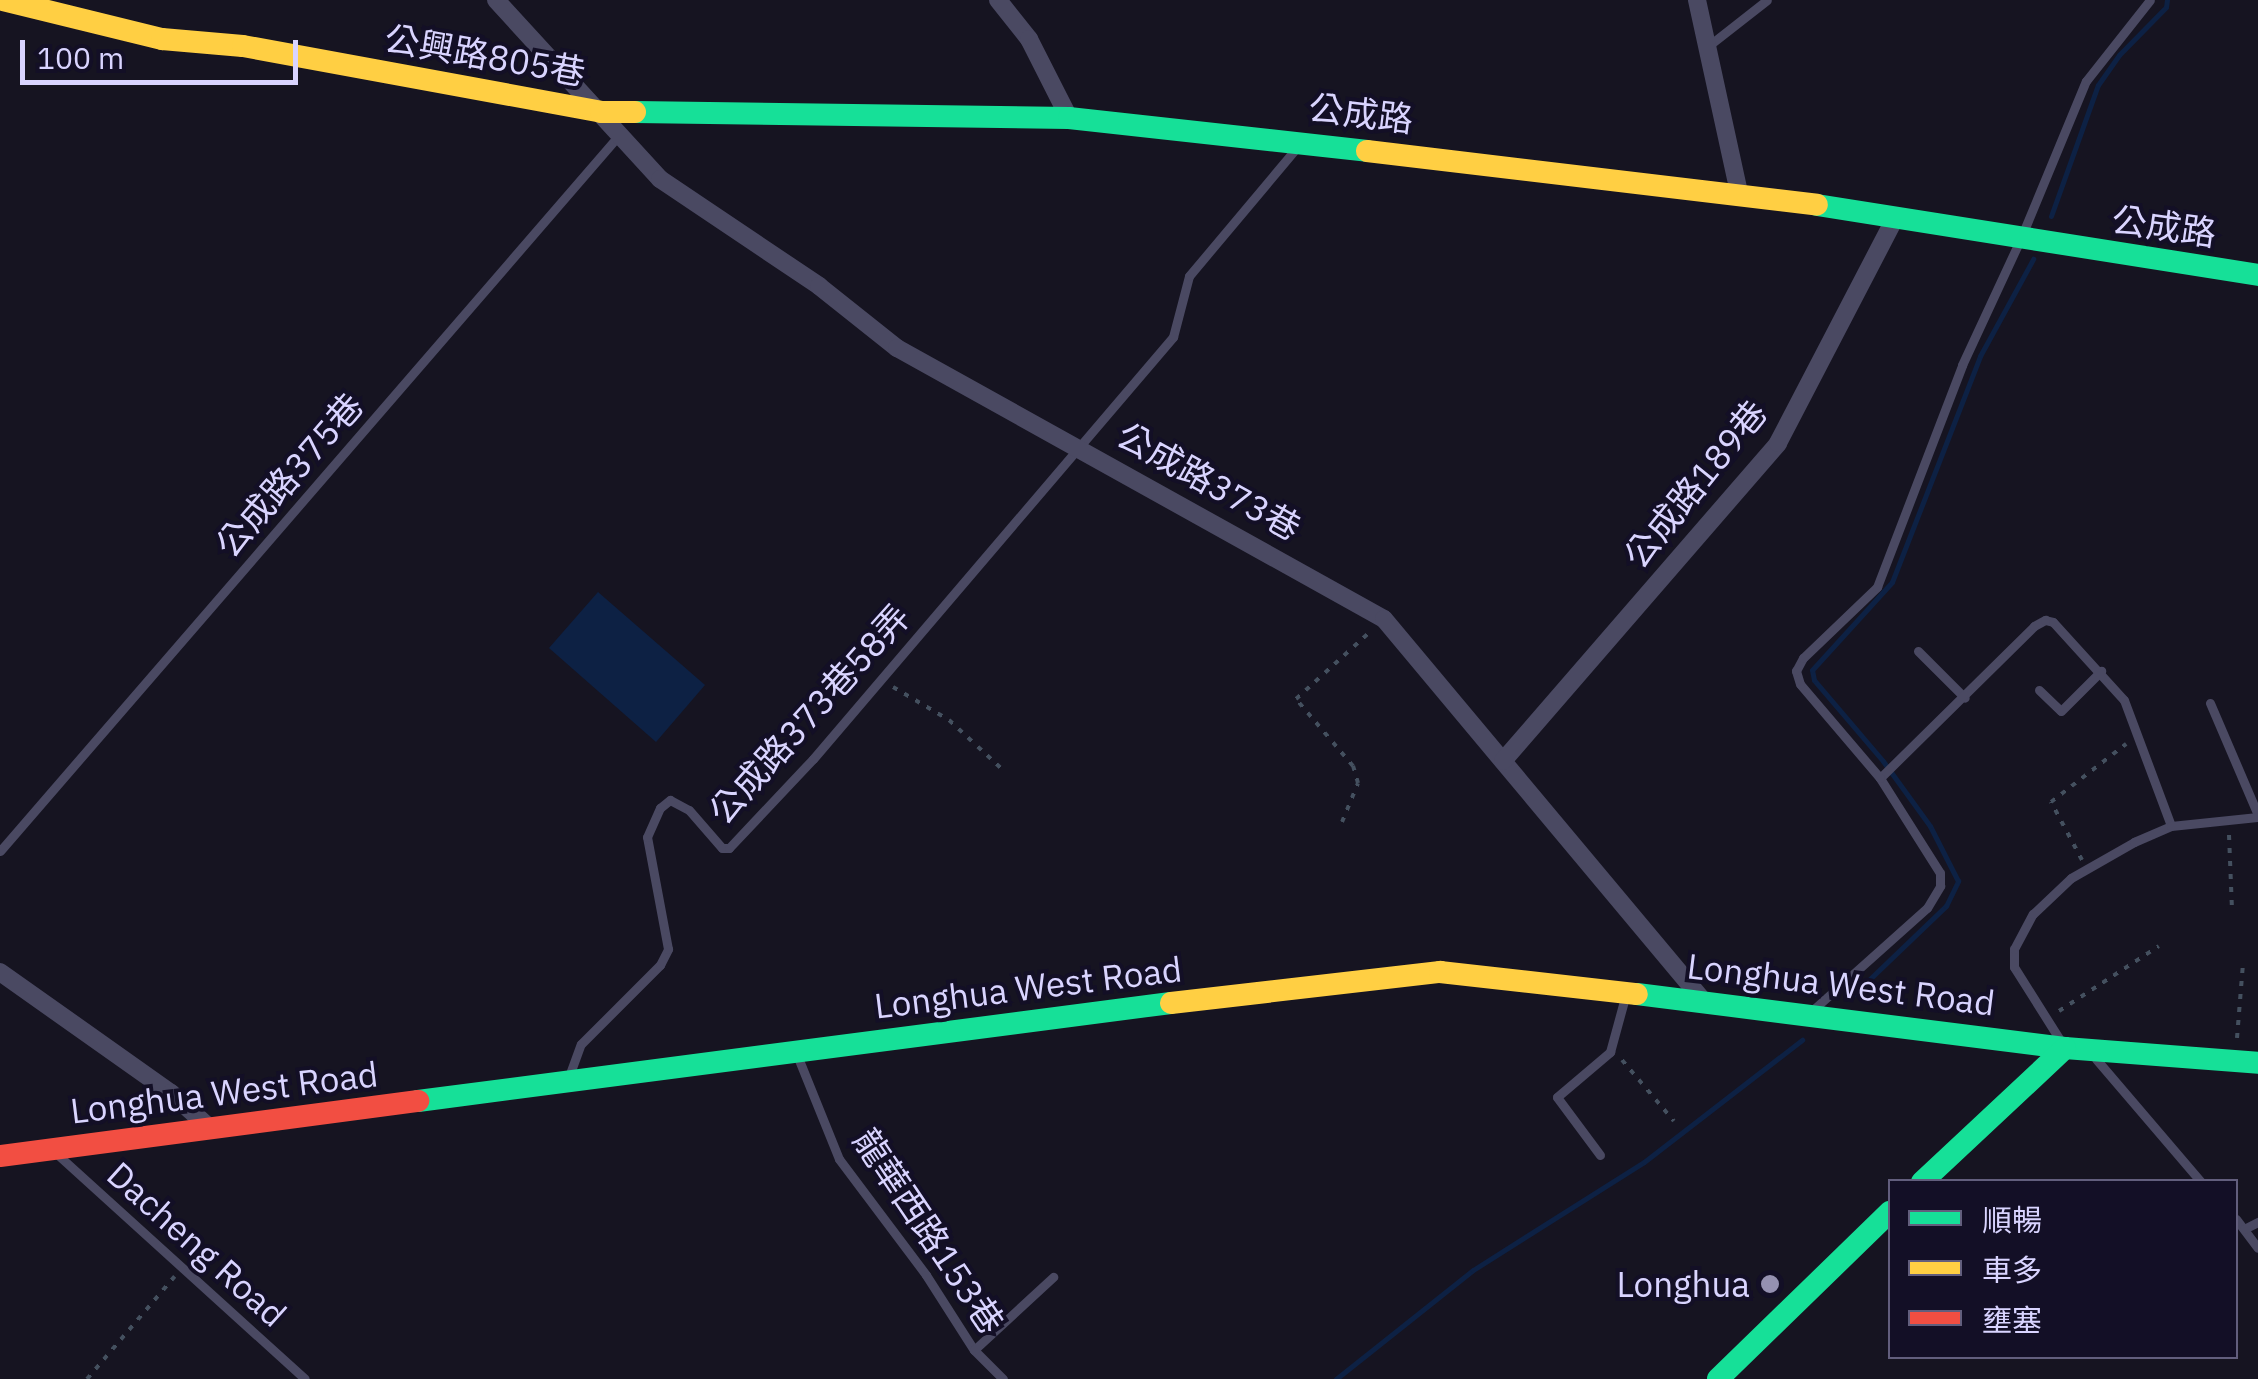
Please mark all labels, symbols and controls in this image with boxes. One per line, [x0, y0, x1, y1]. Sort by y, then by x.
street label: 公興路805巷 [381, 17, 589, 93]
scale bar [25, 20, 302, 82]
text: 100 m [37, 38, 124, 77]
street label: 公成路 [1306, 86, 1416, 140]
street label: 公成路 [2109, 198, 2219, 254]
street label: 公成路375巷 [207, 385, 371, 565]
street label: 公成路189巷 [1615, 392, 1775, 576]
street label: 公成路373巷 [1110, 413, 1308, 549]
street label: 公成路373巷58弄 [700, 596, 918, 832]
street label: Longhua West Road [1685, 944, 1997, 1024]
street label: Longhua West Road [872, 947, 1184, 1027]
street label: Longhua West Road [68, 1052, 380, 1132]
street label: 龍華西路153巷 [845, 1121, 1013, 1341]
street label: Dacheng Road [99, 1153, 295, 1335]
legend [1888, 1179, 2238, 1359]
text: 順暢 [1982, 1200, 2042, 1239]
text: 車多 [1982, 1250, 2042, 1289]
place label: Longhua [1616, 1263, 1750, 1305]
marker: Longhua [1759, 1273, 1781, 1295]
text: 壅塞 [1982, 1300, 2042, 1339]

